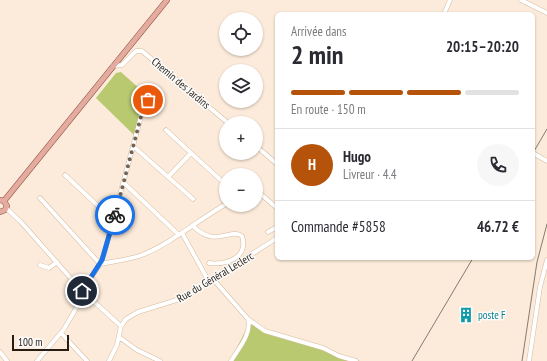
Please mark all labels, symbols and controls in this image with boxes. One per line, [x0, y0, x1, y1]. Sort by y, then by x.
map controls [219, 12, 263, 212]
button: locate [219, 12, 263, 56]
text: Arrivée dans [291, 23, 346, 40]
text: 20:15–20:20 [446, 37, 519, 56]
text: 2 min [291, 38, 344, 71]
street label: Chemin des Jardins [149, 54, 213, 112]
button: layers [219, 64, 263, 108]
pin [131, 83, 165, 117]
icon: bag [137, 89, 159, 111]
text: En route · 150 m [291, 101, 366, 118]
button: + [219, 116, 263, 160]
button: phone [477, 144, 519, 186]
text: Hugo [343, 147, 371, 166]
text: H [308, 155, 316, 174]
text: Livreur · 4.4 [343, 166, 397, 183]
button: − [219, 168, 263, 212]
courier [95, 195, 135, 235]
icon: bike [104, 204, 126, 226]
text: Commande #5858 [291, 217, 386, 236]
text: 46.72 € [477, 217, 519, 236]
street label: Rue du Général Leclerc [174, 249, 256, 305]
pin [65, 274, 99, 308]
icon: home [71, 280, 93, 302]
building icon: poste F [457, 306, 475, 324]
place label: poste F [478, 308, 506, 322]
scale bar [12, 333, 69, 352]
text: 100 m [18, 335, 42, 349]

